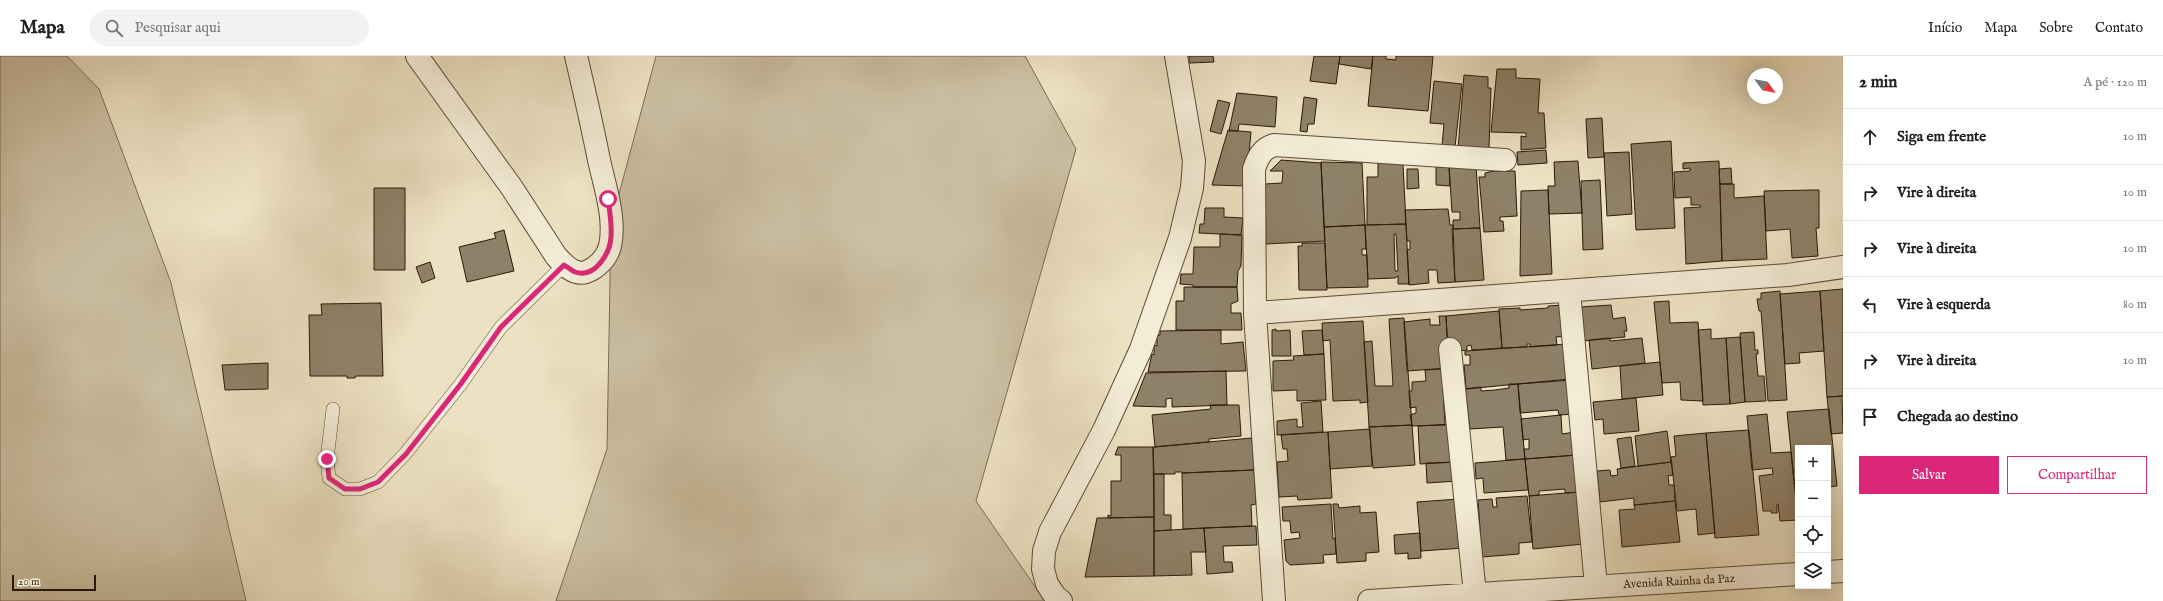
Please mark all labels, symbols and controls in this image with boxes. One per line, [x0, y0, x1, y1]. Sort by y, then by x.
search box [89, 10, 369, 46]
text: Mapa [20, 16, 65, 40]
icon: search [103, 17, 125, 39]
text: Pesquisar aqui [135, 18, 221, 37]
text: Início [1928, 19, 1962, 37]
text: Mapa [1984, 19, 2017, 37]
text: Sobre [2039, 19, 2073, 37]
text: Contato [2095, 19, 2143, 37]
north arrow [1747, 68, 1783, 104]
text: 2 min [1859, 72, 1897, 93]
text: A pé · 120 m [2084, 74, 2147, 91]
icon: ahead [1859, 126, 1881, 148]
text: Siga em frente [1897, 127, 1986, 146]
text: 10 m [2123, 128, 2147, 145]
icon: right [1859, 182, 1881, 204]
text: Vire à direita [1897, 183, 1976, 202]
text: 10 m [2123, 184, 2147, 201]
route start [599, 190, 617, 208]
icon: right [1859, 238, 1881, 260]
text: Vire à direita [1897, 239, 1976, 258]
text: 10 m [2123, 240, 2147, 257]
icon: left [1859, 294, 1881, 316]
text: Vire à esquerda [1897, 295, 1990, 314]
text: 80 m [2123, 296, 2147, 313]
icon: right [1859, 350, 1881, 372]
text: Vire à direita [1897, 351, 1976, 370]
text: 10 m [2123, 352, 2147, 369]
icon: arrive [1859, 406, 1881, 428]
text: Chegada ao destino [1897, 407, 2018, 426]
map controls [1795, 445, 1831, 589]
button: + [1795, 445, 1831, 481]
route end [318, 450, 336, 468]
button: Salvar [1859, 456, 1999, 494]
button: Compartilhar [2007, 456, 2147, 494]
button: − [1795, 481, 1831, 517]
button: locate [1795, 517, 1831, 553]
button: layers [1795, 553, 1831, 589]
street label: Avenida Rainha da Paz [1622, 571, 1736, 592]
scale bar [12, 573, 96, 592]
text: 20 m [18, 575, 39, 589]

